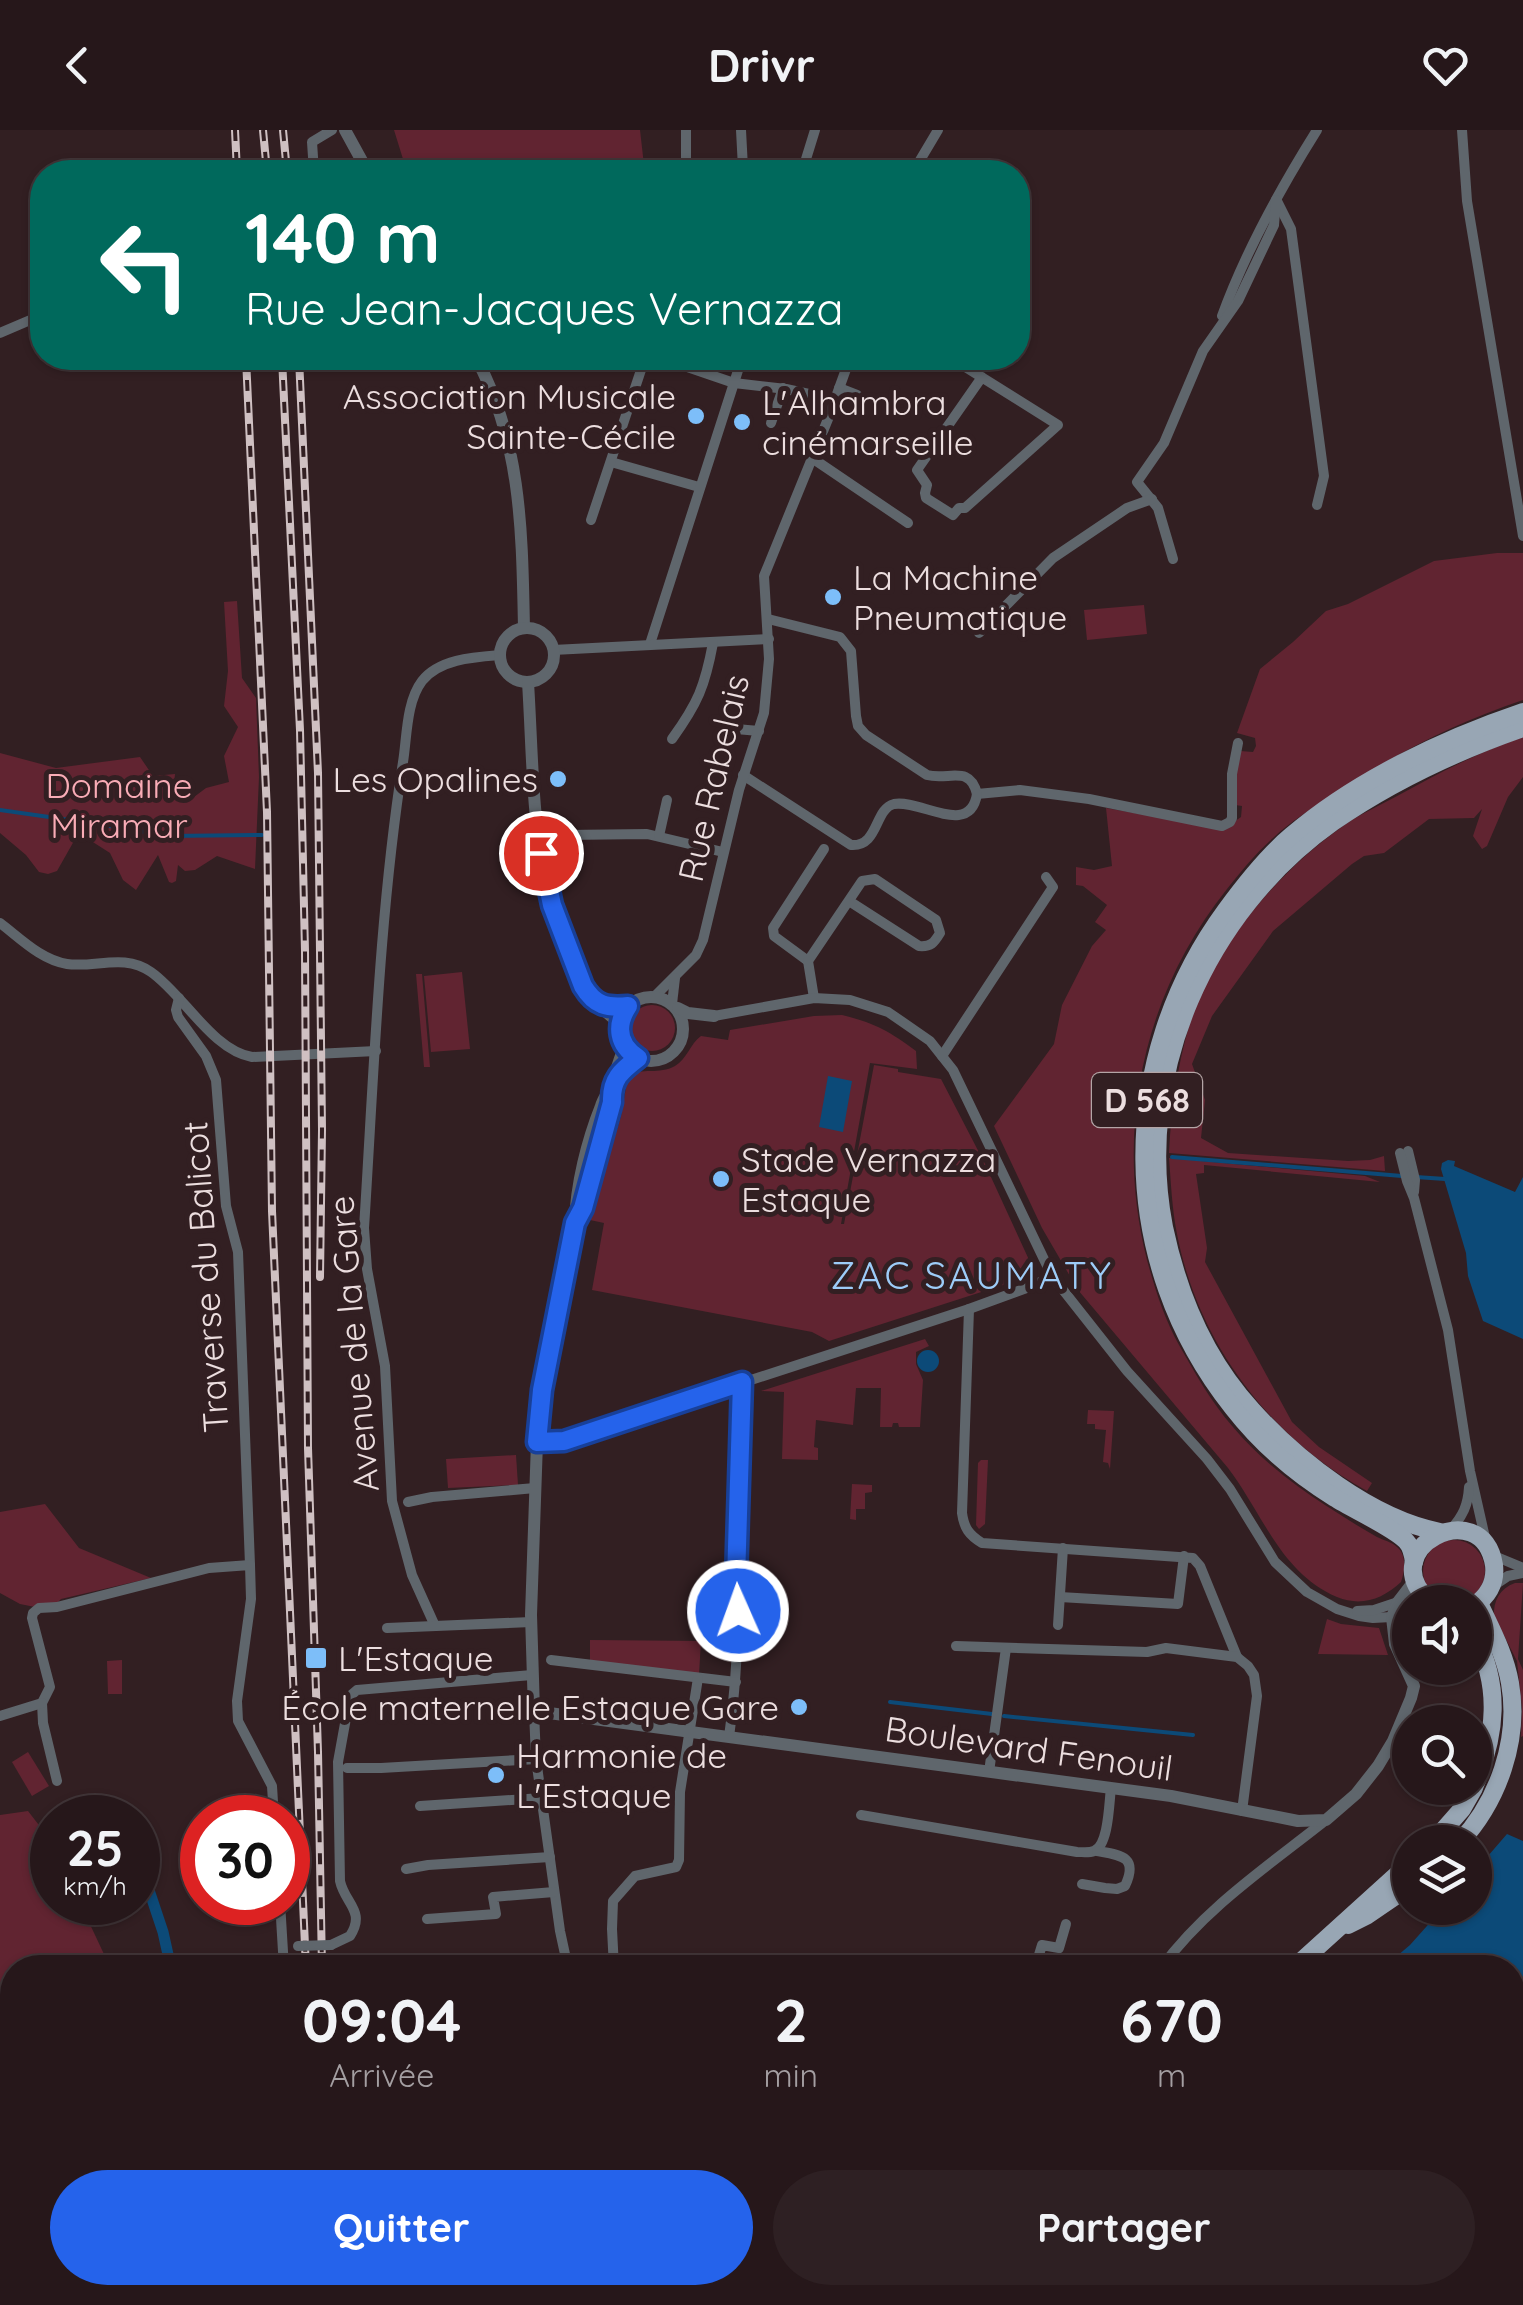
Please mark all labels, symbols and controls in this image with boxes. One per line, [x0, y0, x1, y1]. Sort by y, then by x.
text: Drivr [708, 37, 815, 93]
icon: back [50, 38, 105, 93]
icon: heart [1418, 38, 1473, 93]
text: 140 m [245, 193, 441, 281]
icon: left [80, 200, 210, 330]
text: Rue Jean-Jacques Vernazza [245, 280, 844, 336]
place label: Association Musicale Sainte-Cécile [343, 374, 676, 458]
place label: L'Alhambra cinémarseille [762, 380, 973, 464]
marker: Association Musicale Sainte-Cécile [685, 405, 707, 427]
marker: L'Alhambra cinémarseille [731, 411, 753, 433]
place label: La Machine Pneumatique [853, 555, 1067, 639]
marker: La Machine Pneumatique [822, 586, 844, 608]
street label: Rue Rabelais [668, 670, 758, 886]
place label: Les Opalines [332, 757, 538, 801]
park label: Domaine Miramar [45, 763, 193, 847]
marker: Les Opalines [547, 768, 569, 790]
pin [499, 811, 584, 896]
icon: arrive [514, 826, 569, 881]
road number: D 568 [1092, 1073, 1202, 1127]
street label: Traverse du Balicot [172, 1120, 238, 1434]
place label: Stade Vernazza Estaque [741, 1137, 996, 1221]
marker: Stade Vernazza Estaque [710, 1168, 732, 1190]
street label: Avenue de la Gare [318, 1194, 388, 1494]
district label: ZAC SAUMATY [831, 1251, 1113, 1299]
position arrow [686, 1559, 790, 1663]
map controls [1392, 1585, 1492, 1925]
button: sound [1392, 1585, 1492, 1685]
place label: L'Estaque [338, 1636, 494, 1680]
marker: L'Estaque [303, 1645, 329, 1671]
place label: École maternelle Estaque Gare [281, 1685, 779, 1729]
marker: École maternelle Estaque Gare [788, 1696, 810, 1718]
button: search [1392, 1705, 1492, 1805]
street label: Boulevard Fenouil [882, 1706, 1176, 1790]
place label: Harmonie de L'Estaque [516, 1733, 727, 1817]
marker: Harmonie de L'Estaque [485, 1764, 507, 1786]
speed limit sign: 30 [180, 1795, 310, 1925]
text: 25 [66, 1816, 124, 1879]
button: layers [1392, 1825, 1492, 1925]
text: km/h [63, 1870, 127, 1901]
text: 09:04 [302, 1982, 461, 2057]
text: 2 [774, 1982, 808, 2057]
text: 670 [1120, 1982, 1223, 2057]
text: Arrivée [329, 2055, 434, 2095]
text: min [763, 2055, 818, 2095]
text: m [1157, 2055, 1186, 2095]
button: Quitter [50, 2170, 753, 2285]
button: Partager [773, 2170, 1475, 2285]

